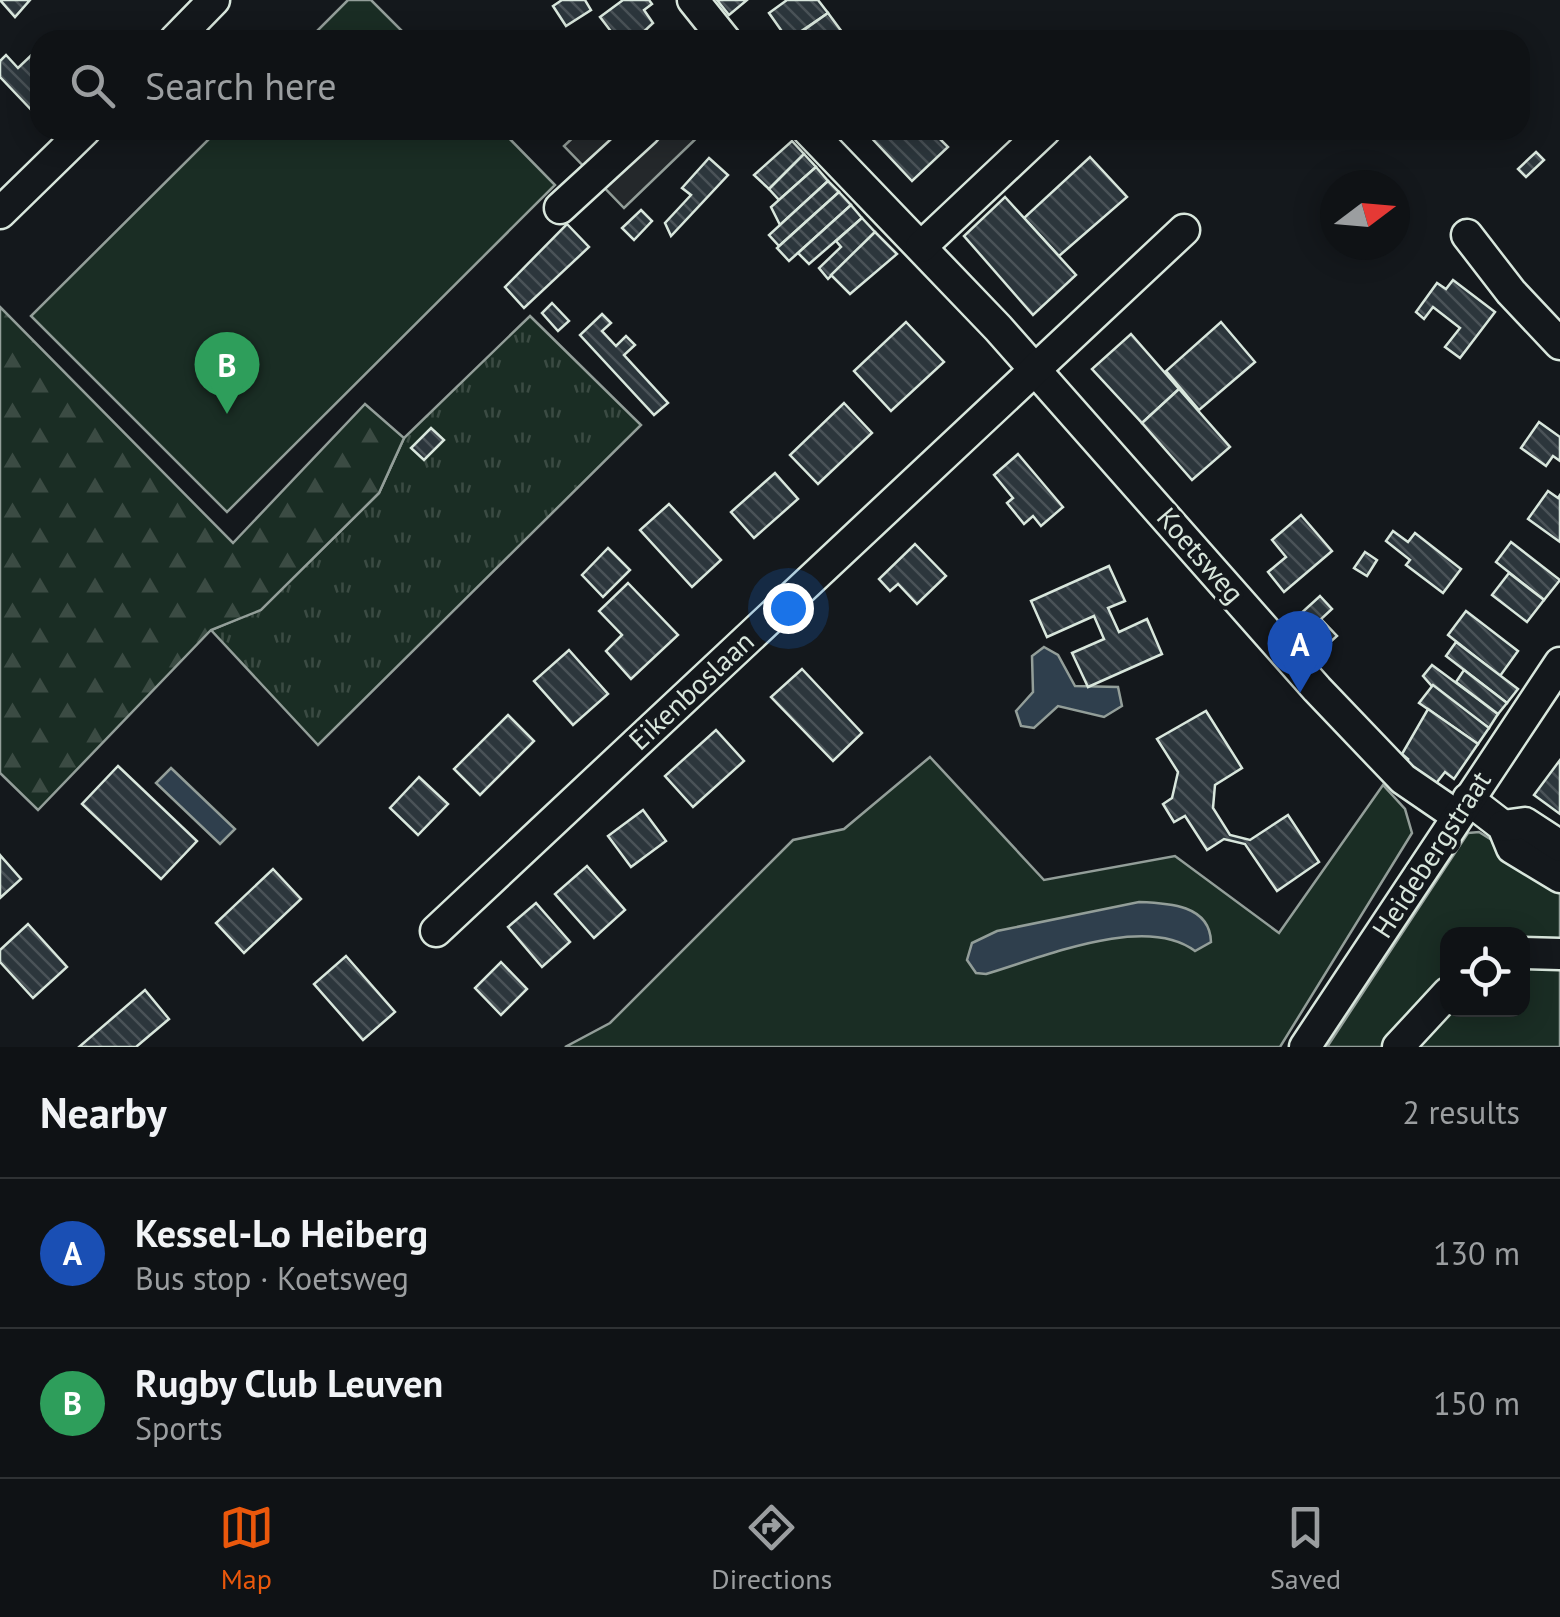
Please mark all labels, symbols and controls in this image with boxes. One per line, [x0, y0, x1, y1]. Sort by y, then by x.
search box [30, 30, 1530, 140]
icon: search [65, 58, 120, 113]
text: Search here [145, 61, 337, 110]
north arrow [1320, 170, 1410, 260]
pin: B [194, 332, 260, 414]
street label: Koetsweg [1149, 499, 1253, 611]
your location [763, 583, 814, 634]
pin: A [1268, 610, 1332, 693]
street label: Eikenboslaan [620, 622, 762, 758]
street label: Heidebergstraat [1363, 763, 1499, 945]
map controls [1440, 927, 1530, 1017]
button: locate [1440, 927, 1530, 1017]
text: Nearby [40, 1085, 167, 1140]
text: 2 results [1402, 1091, 1520, 1133]
text: Kessel-Lo Heiberg [135, 1208, 428, 1257]
text: A [63, 1232, 82, 1274]
text: 130 m [1433, 1232, 1520, 1274]
text: Bus stop · Koetsweg [135, 1257, 409, 1299]
text: Rugby Club Leuven [135, 1358, 443, 1407]
text: B [63, 1382, 82, 1424]
text: 150 m [1433, 1382, 1520, 1424]
text: Sports [135, 1407, 223, 1449]
tab: Map [219, 1500, 274, 1597]
tab: Directions [711, 1500, 832, 1597]
tab: Saved [1270, 1500, 1341, 1597]

